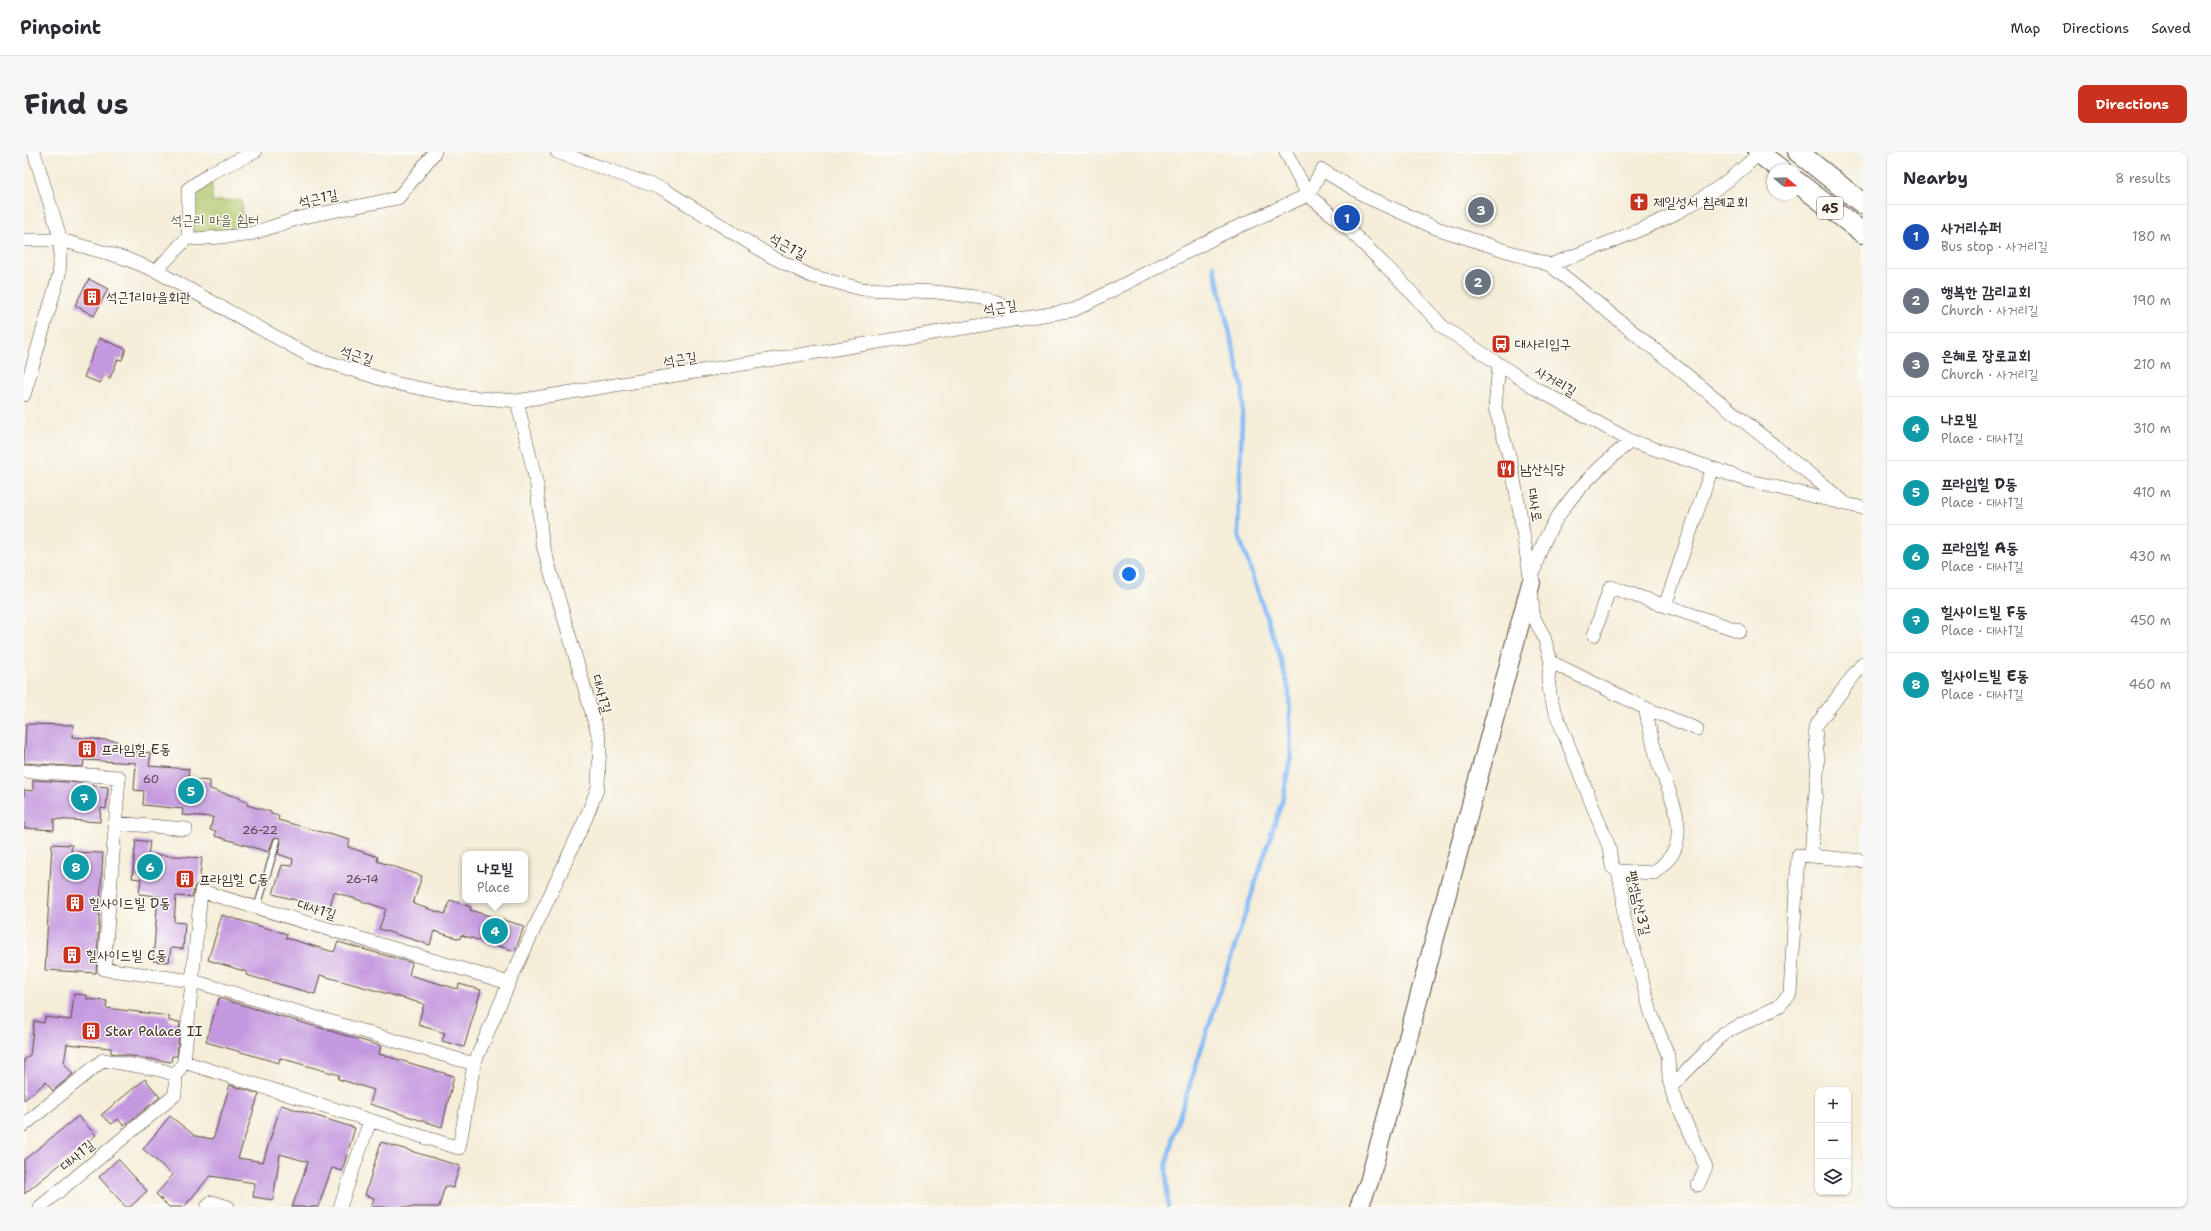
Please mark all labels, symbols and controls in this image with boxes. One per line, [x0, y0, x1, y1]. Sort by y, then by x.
text: Pinpoint [20, 15, 101, 40]
text: Map [2011, 19, 2041, 37]
text: Directions [2063, 19, 2129, 37]
text: Saved [2151, 19, 2191, 37]
text: Find us [24, 85, 129, 123]
button: Directions [2078, 85, 2187, 123]
north arrow [1767, 164, 1803, 200]
text: Nearby [1903, 167, 1968, 189]
text: 8 results [2115, 170, 2171, 187]
street label: 석근1길 [297, 185, 340, 211]
church icon: 제일성서 침례교회 [1628, 191, 1650, 213]
place label: 제일성서 침례교회 [1653, 193, 1748, 211]
pin: 3 [1468, 195, 1494, 225]
road number: 45 [1817, 197, 1843, 219]
pin: 1 [1334, 203, 1360, 233]
park label: 석근리 마을 쉼터 [171, 211, 259, 229]
text: 사거리슈퍼 [1941, 218, 2001, 238]
text: 1 [1913, 228, 1919, 245]
text: 180 m [2132, 228, 2171, 245]
street label: 석근1길 [766, 229, 810, 264]
text: Bus stop · 사거리길 [1941, 238, 2048, 255]
pin: 2 [1465, 267, 1491, 297]
text: 행복한 감리교회 [1941, 282, 2031, 302]
building icon: 석근1리마을회관 [81, 286, 103, 308]
place label: 석근1리마을회관 [106, 288, 191, 306]
text: 2 [1911, 292, 1921, 309]
text: 190 m [2132, 292, 2171, 309]
street label: 석근길 [982, 295, 1019, 319]
text: Church · 사거리길 [1941, 302, 2038, 319]
bus stop icon: 대사리입구 [1490, 333, 1512, 355]
place label: 대사리입구 [1515, 335, 1571, 353]
street label: 석근길 [338, 341, 377, 369]
text: 은혜로 장로교회 [1941, 346, 2031, 366]
street label: 석근길 [662, 347, 699, 371]
text: 3 [1911, 356, 1921, 373]
text: 210 m [2133, 356, 2171, 373]
street label: 사거리길 [1532, 362, 1581, 401]
text: Church · 사거리길 [1941, 366, 2038, 383]
text: 나모빌 [1941, 410, 1977, 430]
text: 4 [1911, 420, 1921, 437]
text: 310 m [2133, 420, 2171, 437]
text: Place · 대사1길 [1941, 430, 2023, 447]
restaurant icon: 남산식당 [1495, 458, 1517, 480]
place label: 남산식당 [1520, 460, 1566, 478]
text: 프라임힐 D동 [1941, 474, 2017, 494]
text: 5 [1912, 484, 1920, 501]
text: 410 m [2133, 484, 2171, 501]
street label: 대사로 [1523, 487, 1547, 523]
text: Place · 대사1길 [1941, 494, 2023, 511]
text: 프라임힐 A동 [1941, 538, 2018, 558]
text: 6 [1911, 548, 1921, 565]
text: 430 m [2129, 548, 2171, 565]
text: Place · 대사1길 [1941, 558, 2023, 575]
your location [1119, 564, 1139, 584]
text: 힐사이드빌 F동 [1941, 602, 2027, 622]
text: 7 [1911, 612, 1921, 629]
text: 450 m [2130, 612, 2171, 629]
text: Place · 대사1길 [1941, 622, 2023, 639]
text: 힐사이드빌 E동 [1941, 666, 2029, 686]
street label: 대사1길 [588, 672, 616, 716]
text: 8 [1911, 676, 1921, 693]
text: 460 m [2129, 676, 2171, 693]
text: Place · 대사1길 [1941, 686, 2023, 703]
building icon: 프라임힐 E동 [76, 738, 98, 760]
place label: 프라임힐 E동 [101, 740, 171, 758]
house number: 60 [143, 771, 159, 787]
pin: 5 [178, 776, 204, 806]
pin: 7 [71, 783, 97, 813]
house number: 26-22 [242, 822, 278, 838]
popup [462, 851, 528, 903]
pin: 8 [63, 852, 89, 882]
pin: 6 [137, 852, 163, 882]
text: 나모빌 [477, 859, 513, 879]
building icon: 프라임힐 C동 [174, 868, 196, 890]
street label: 팽성남산3길 [1623, 869, 1655, 938]
place label: 프라임힐 C동 [199, 870, 269, 888]
house number: 26-14 [345, 871, 379, 887]
text: Place [477, 879, 510, 896]
building icon: 힐사이드빌 D동 [64, 892, 86, 914]
place label: 힐사이드빌 D동 [89, 894, 171, 912]
street label: 대사1길 [295, 895, 339, 924]
pin: 4 [482, 916, 508, 946]
building icon: 힐사이드빌 C동 [61, 944, 83, 966]
place label: 힐사이드빌 C동 [86, 946, 167, 964]
building icon: Star Palace II [80, 1020, 102, 1042]
place label: Star Palace II [105, 1022, 203, 1040]
map controls [1815, 1087, 1851, 1195]
button: + [1815, 1087, 1851, 1123]
button: − [1815, 1123, 1851, 1159]
street label: 대사1길 [56, 1135, 99, 1175]
button: layers [1815, 1159, 1851, 1195]

